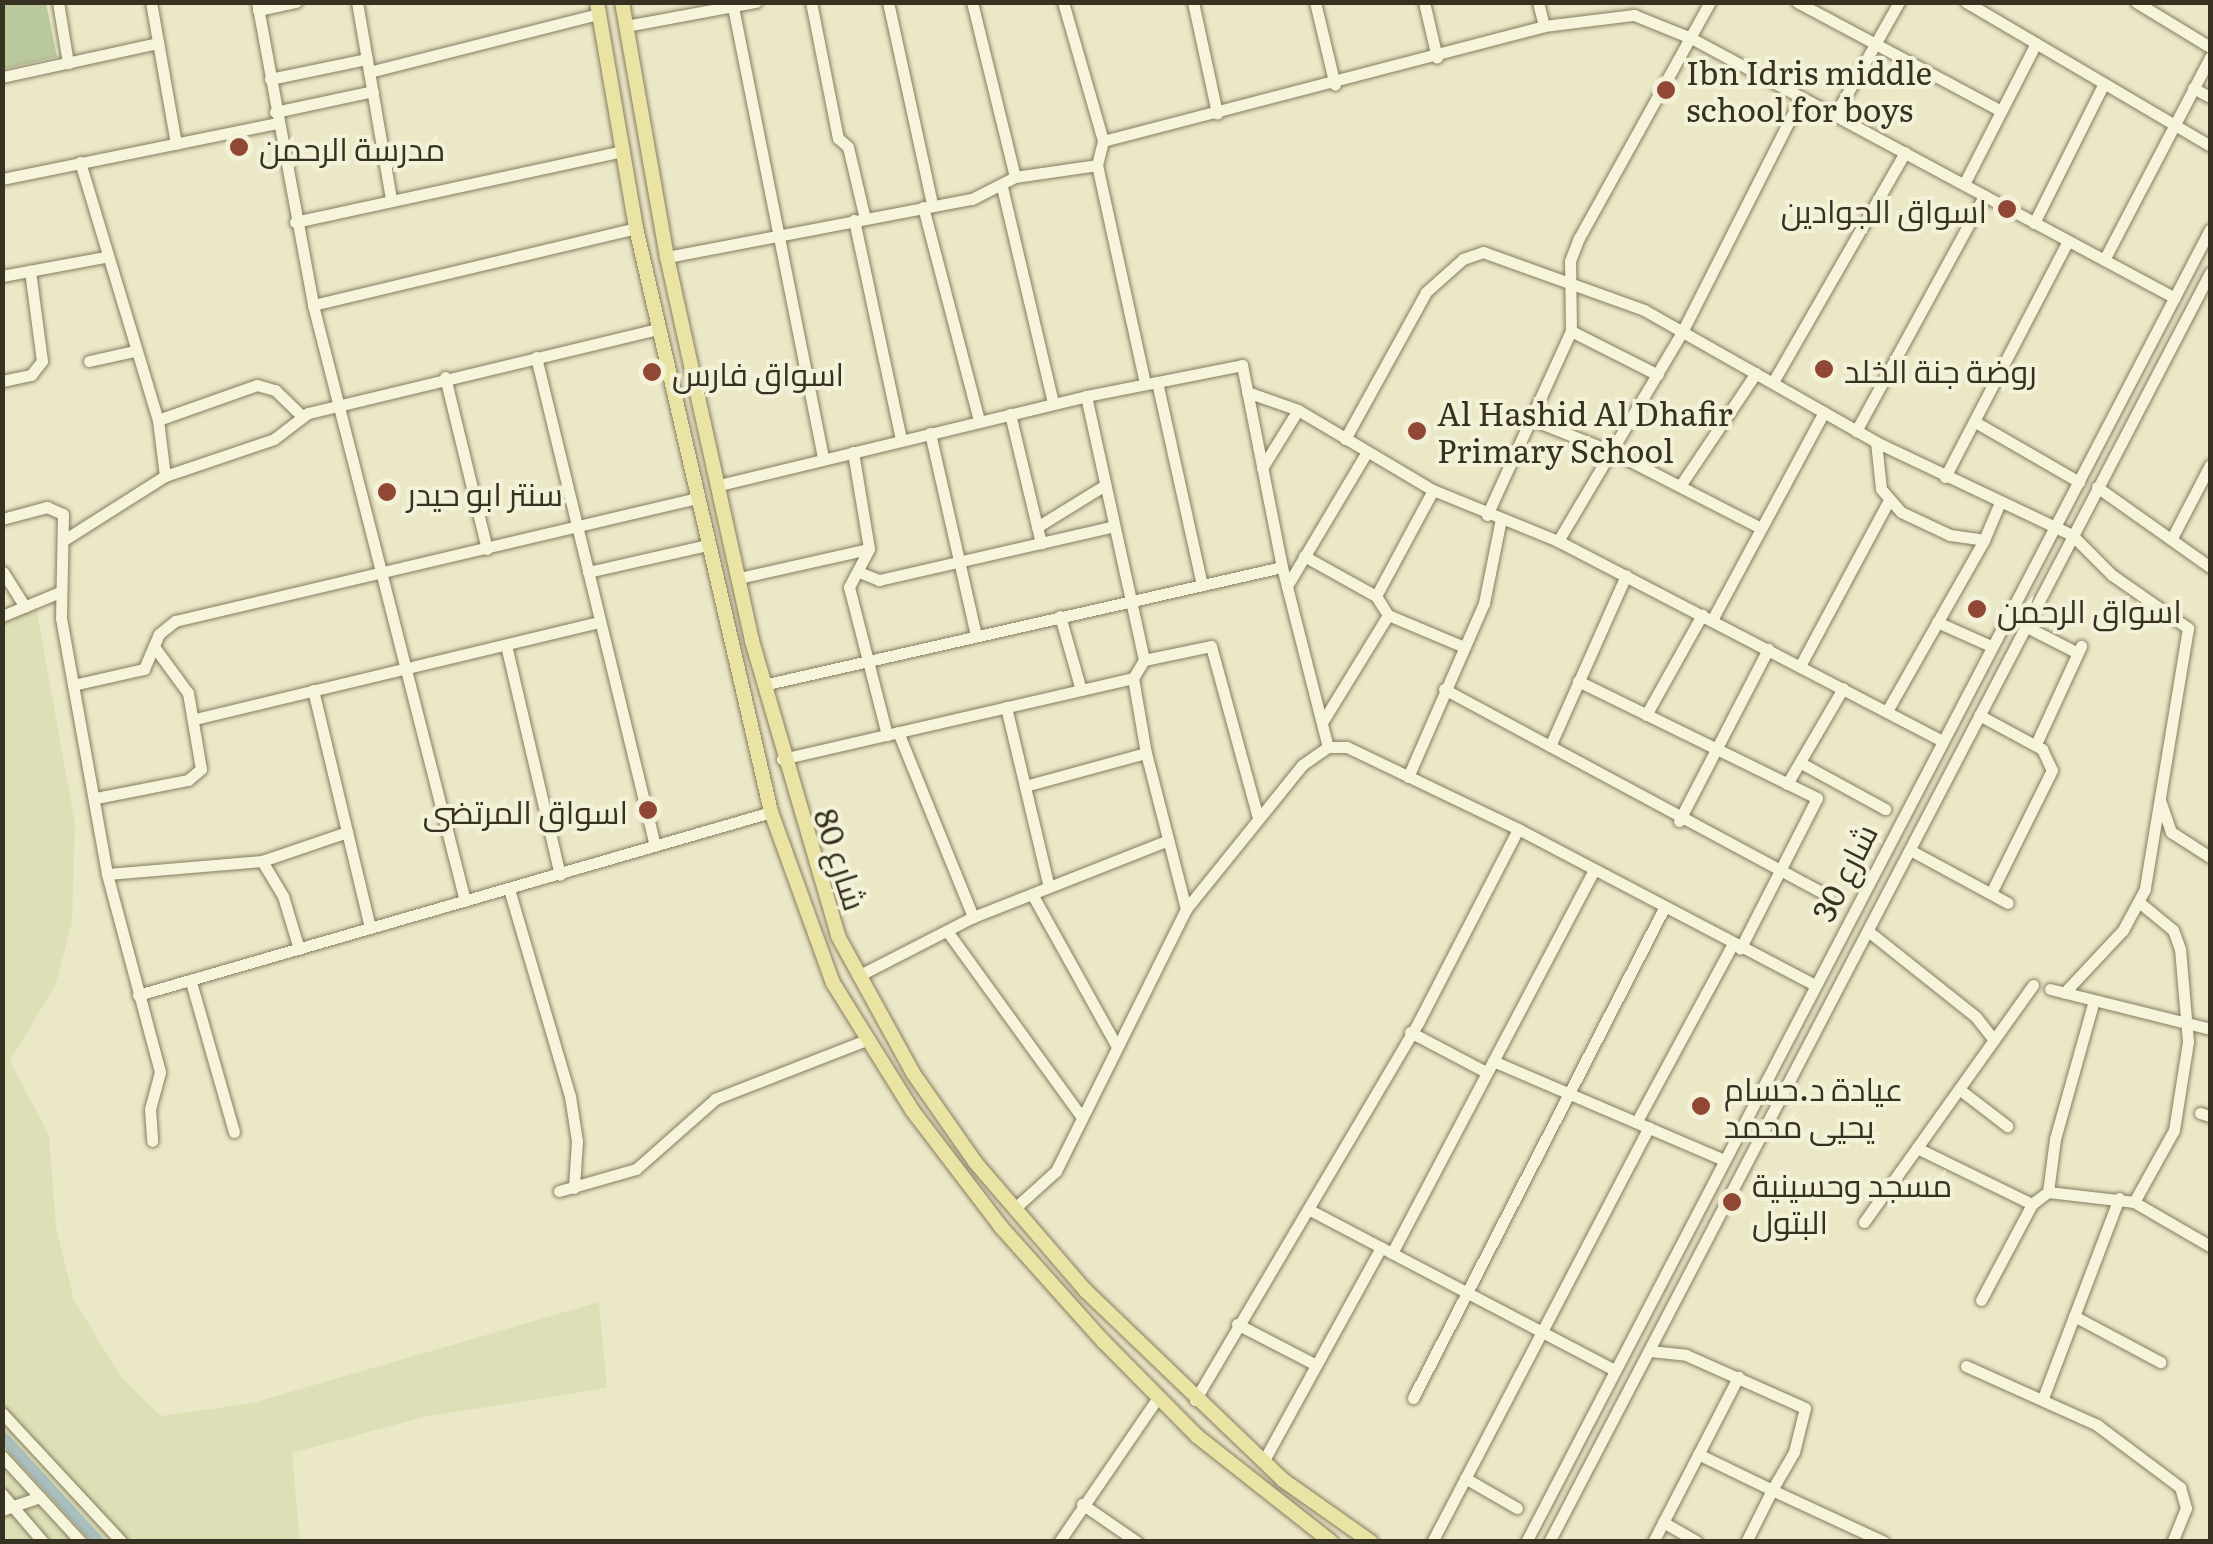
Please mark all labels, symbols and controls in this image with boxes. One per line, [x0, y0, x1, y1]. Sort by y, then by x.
place label: Ibn Idris middle school for boys [1686, 53, 1932, 128]
marker: Ibn Idris middle school for boys [1655, 79, 1677, 101]
place label: مدرسة الرحمن [259, 128, 445, 166]
marker: مدرسة الرحمن [228, 136, 250, 158]
place label: اسواق الجوادين [1781, 190, 1987, 228]
marker: اسواق الجوادين [1996, 198, 2018, 220]
place label: روضة جنة الخلد [1844, 350, 2037, 388]
place label: اسواق فارس [672, 353, 844, 391]
marker: روضة جنة الخلد [1813, 358, 1835, 380]
marker: اسواق فارس [641, 361, 663, 383]
place label: Al Hashid Al Dhafir Primary School [1437, 394, 1733, 469]
marker: Al Hashid Al Dhafir Primary School [1406, 420, 1428, 442]
place label: سنتر ابو حيدر [407, 473, 563, 511]
marker: سنتر ابو حيدر [376, 481, 398, 503]
place label: اسواق الرحمن [1997, 590, 2182, 628]
marker: اسواق الرحمن [1966, 598, 1988, 620]
place label: اسواق المرتضى [423, 791, 628, 829]
marker: اسواق المرتضى [637, 799, 659, 821]
street label: شارع 80 [808, 803, 876, 915]
street label: شارع 30 [1802, 817, 1884, 927]
place label: عيادة د.حسام يحيى محمد [1724, 1069, 1903, 1144]
marker: عيادة د.حسام يحيى محمد [1688, 1093, 1714, 1119]
place label: مسجد وحسينية البتول [1752, 1165, 1952, 1240]
marker: مسجد وحسينية البتول [1721, 1191, 1743, 1213]

